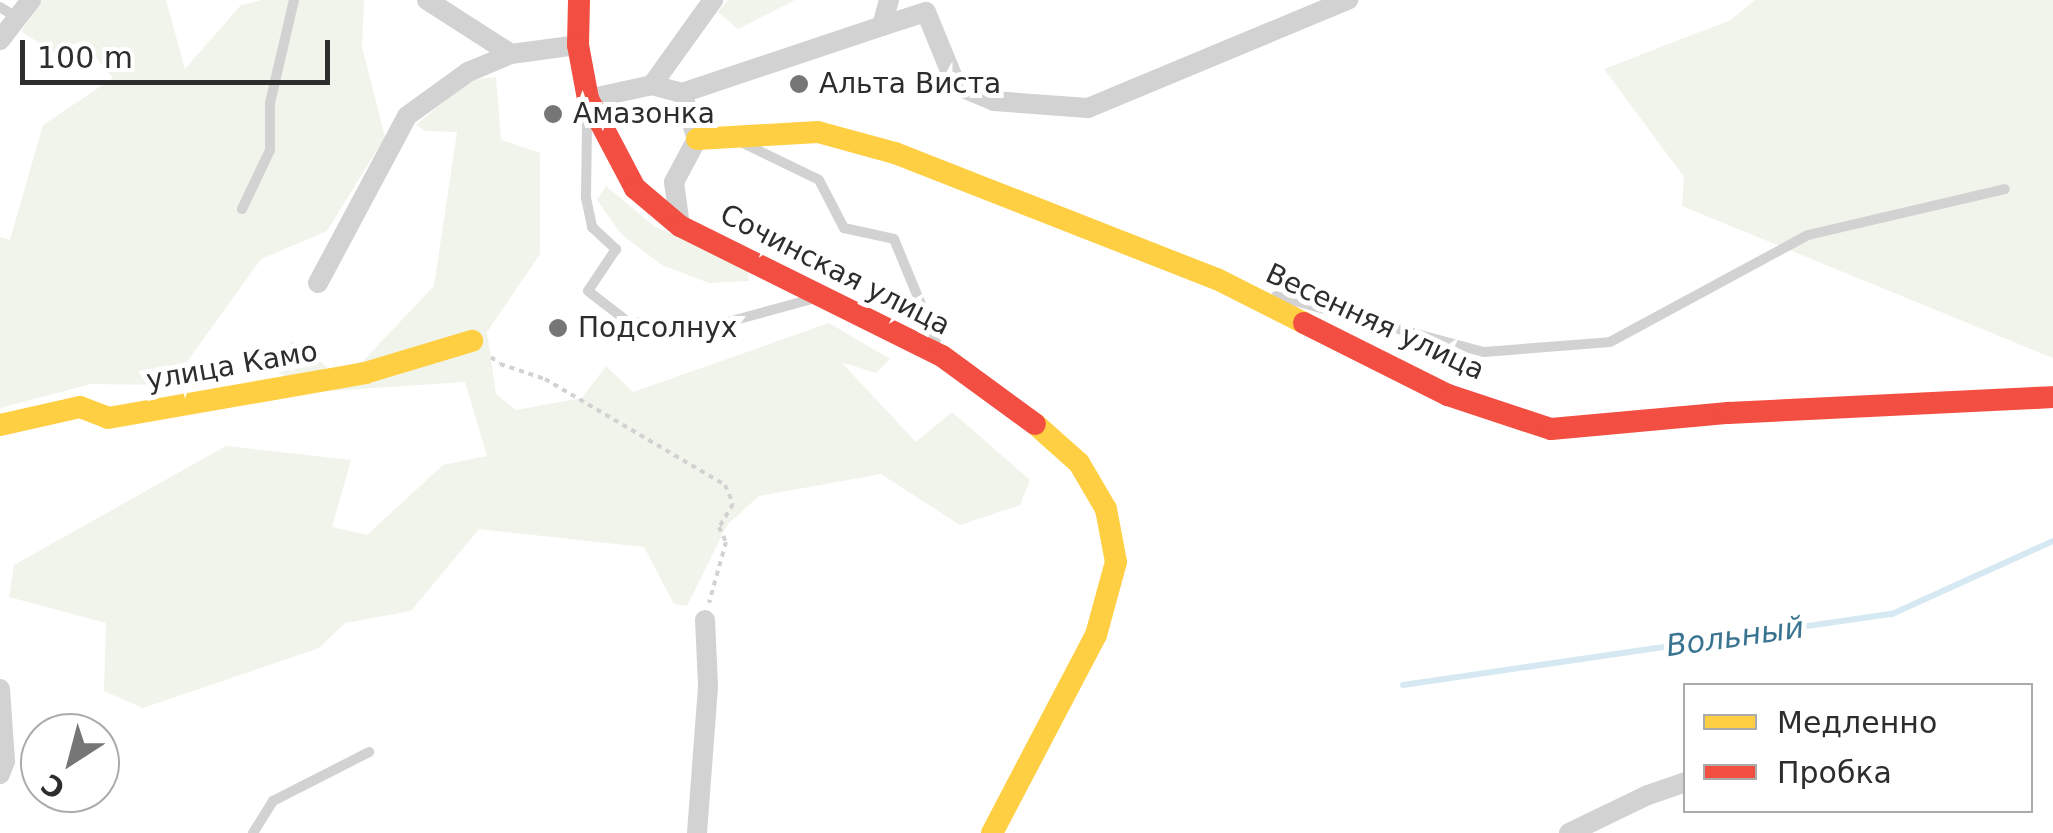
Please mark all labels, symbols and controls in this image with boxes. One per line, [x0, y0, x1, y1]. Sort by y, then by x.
scale bar [25, 20, 335, 82]
text: 100 m [37, 40, 133, 75]
place label: Альта Виста [819, 67, 1001, 101]
marker: Альта Виста [788, 73, 810, 95]
place label: Амазонка [573, 97, 715, 131]
marker: Амазонка [542, 103, 564, 125]
street label: Сочинская улица [714, 197, 956, 343]
street label: Весенняя улица [1260, 257, 1490, 387]
place label: Подсолнух [578, 311, 737, 345]
marker: Подсолнух [547, 317, 569, 339]
street label: улица Камо [144, 334, 320, 398]
water label: Вольный [1664, 610, 1806, 664]
legend [1683, 683, 2033, 813]
text: Медленно [1777, 705, 1937, 740]
north arrow [20, 713, 120, 813]
text: Пробка [1777, 755, 1892, 790]
text: С [35, 767, 71, 805]

